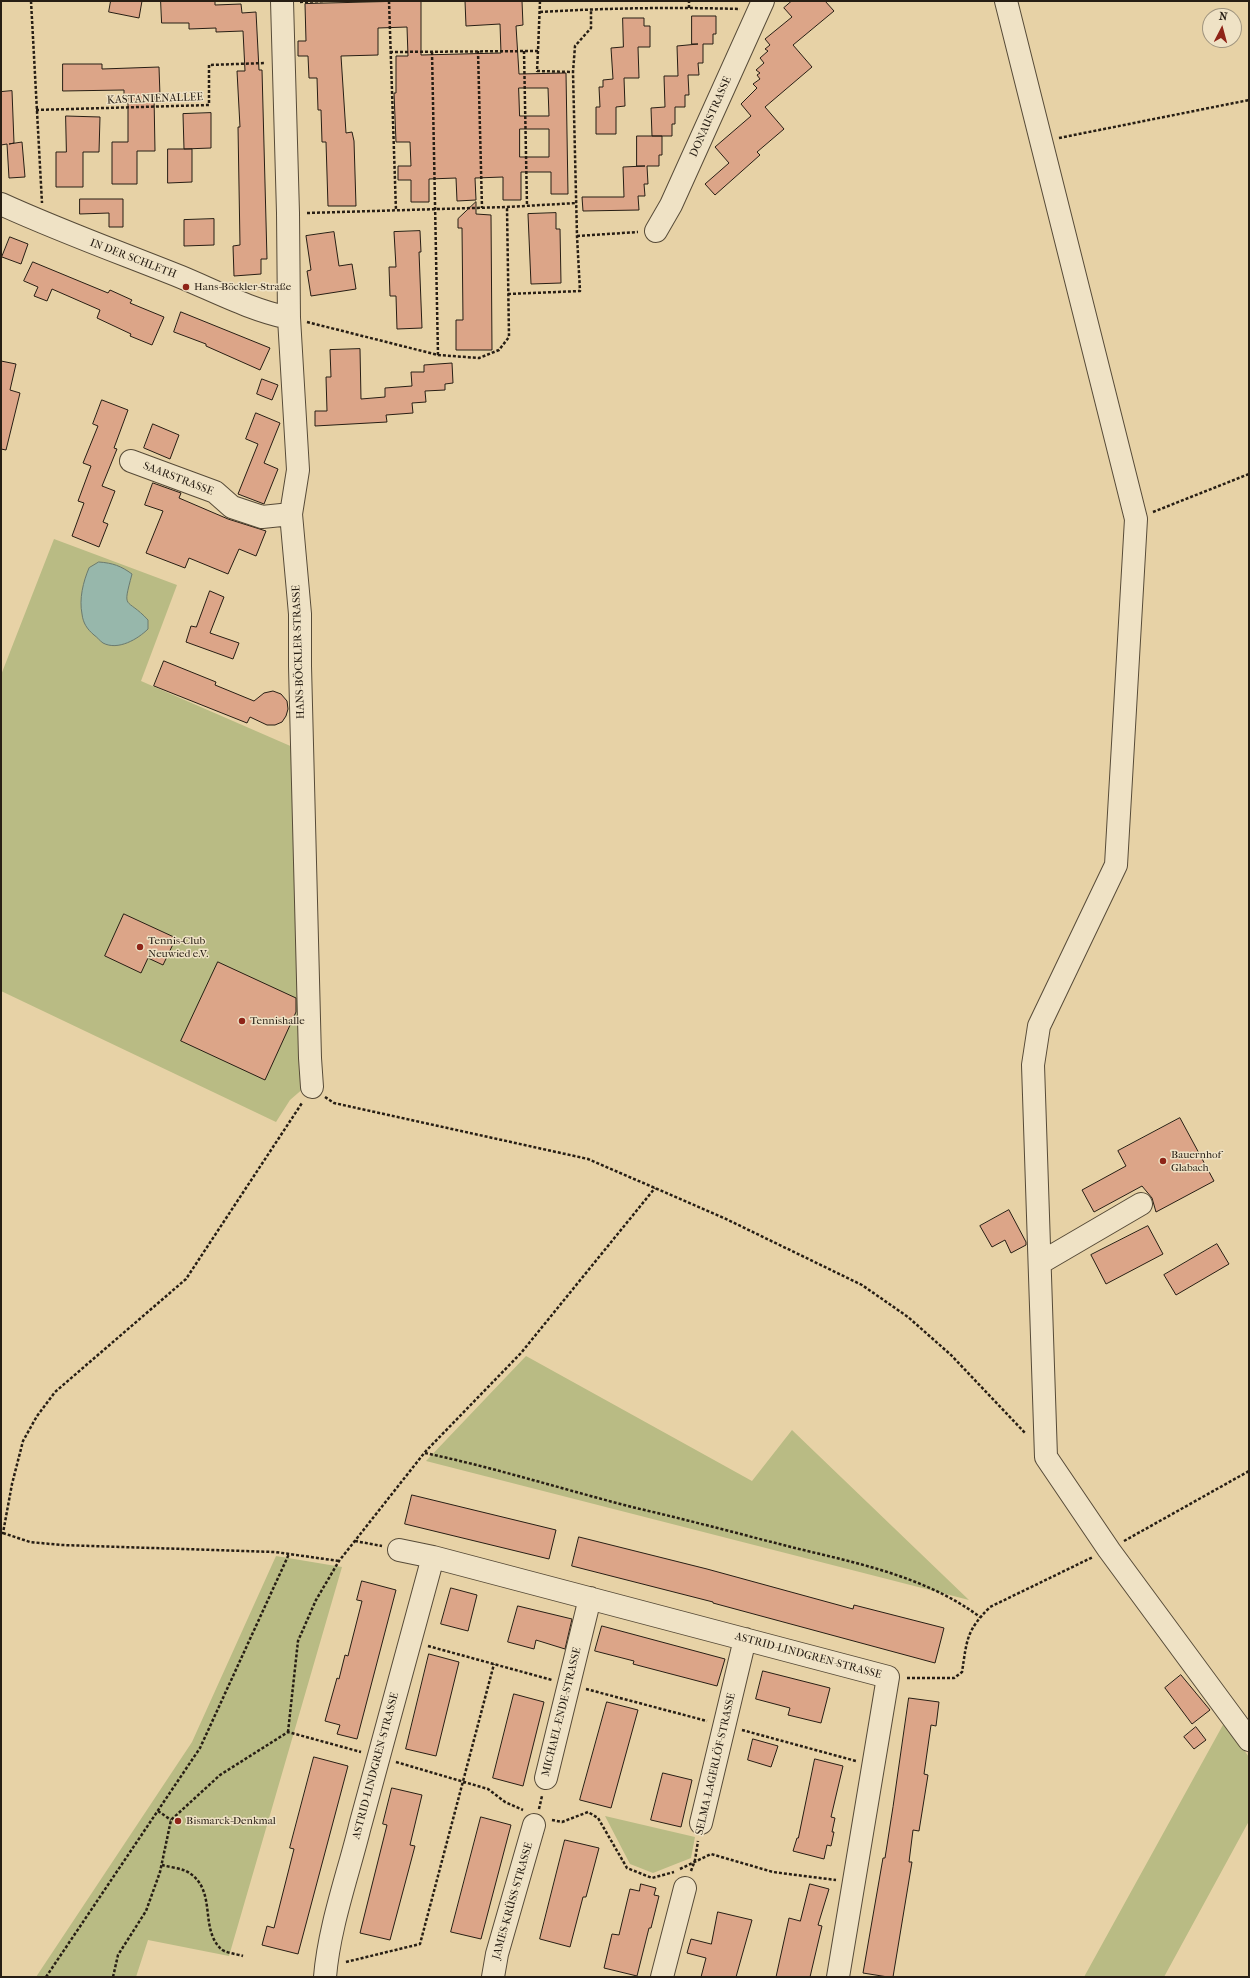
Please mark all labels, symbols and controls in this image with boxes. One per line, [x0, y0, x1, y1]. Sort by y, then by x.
north arrow [1202, 8, 1242, 48]
text: N [1218, 10, 1228, 23]
street label: DONAUSTRASSE [687, 75, 735, 159]
street label: KASTANIENALLEE [107, 91, 203, 107]
street label: IN DER SCHLETH [88, 236, 178, 282]
place label: Hans-Böckler-Straße [194, 280, 291, 294]
marker: Hans-Böckler-Straße [181, 282, 191, 292]
street label: SAARSTRASSE [141, 460, 215, 498]
street label: HANS-BÖCKLER-STRASSE [290, 585, 308, 719]
place label: Tennis-Club Neuwied e.V. [148, 934, 208, 960]
marker: Tennis-Club Neuwied e.V. [135, 942, 145, 952]
place label: Tennishalle [250, 1014, 305, 1028]
marker: Tennishalle [237, 1016, 247, 1026]
place label: Bauernhof Glabach [1171, 1148, 1221, 1174]
marker: Bauernhof Glabach [1158, 1156, 1168, 1166]
street label: ASTRID-LINDGREN-STRASSE [733, 1630, 883, 1682]
street label: MICHAEL-ENDE-STRASSE [540, 1646, 584, 1778]
street label: ASTRID-LINDGREN-STRASSE [350, 1691, 402, 1841]
street label: SELMA-LAGERLÖF-STRASSE [693, 1692, 739, 1836]
place label: Bismarck-Denkmal [186, 1814, 276, 1828]
marker: Bismarck-Denkmal [173, 1816, 183, 1826]
street label: JAMES-KRÜSS-STRASSE [490, 1841, 536, 1961]

